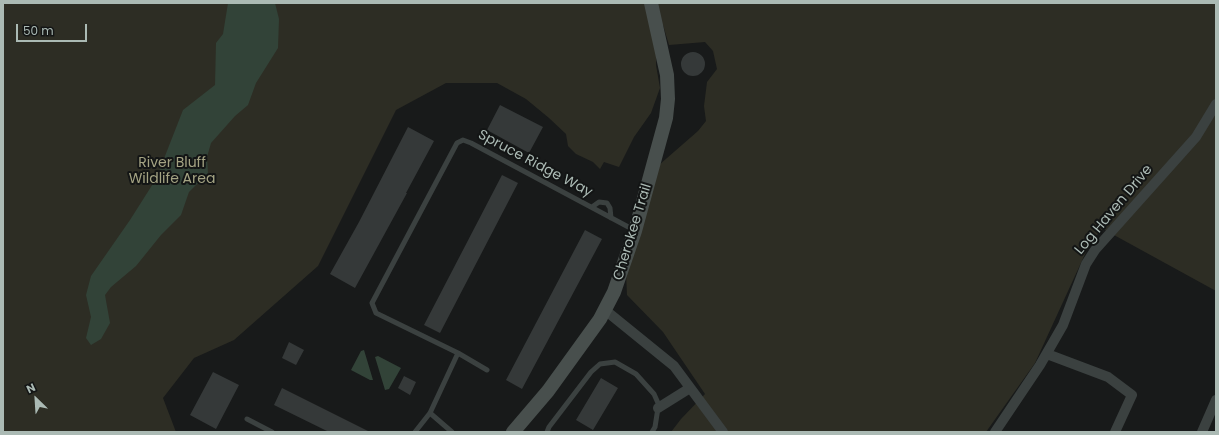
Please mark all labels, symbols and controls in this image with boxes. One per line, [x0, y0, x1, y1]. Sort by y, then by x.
scale bar [18, 16, 89, 42]
text: 50 m [23, 22, 54, 39]
street label: Spruce Ridge Way [475, 127, 595, 201]
park label: River Bluff Wildlife Area [129, 155, 215, 188]
street label: Log Haven Drive [1072, 162, 1156, 258]
street label: Cherokee Trail [610, 182, 656, 282]
north arrow [16, 379, 56, 419]
text: N [24, 379, 38, 397]

